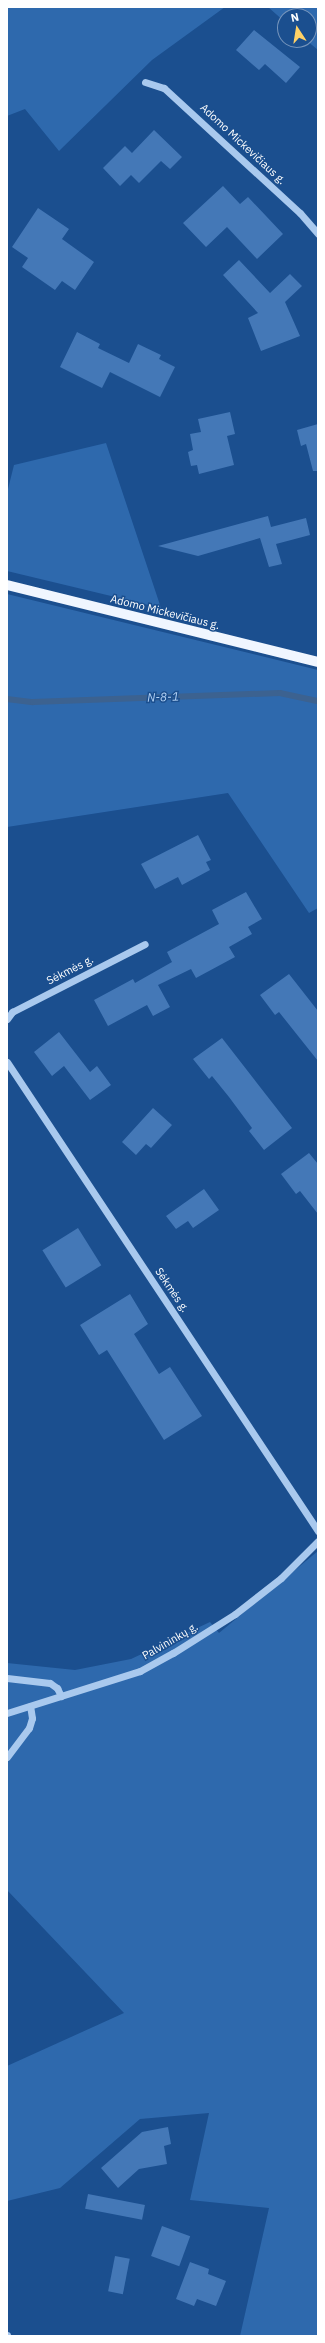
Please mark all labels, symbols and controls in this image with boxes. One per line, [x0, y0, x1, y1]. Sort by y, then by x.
north arrow [277, 8, 317, 48]
text: N [289, 10, 300, 25]
street label: Adomo Mickevičiaus g. [197, 101, 289, 187]
street label: Adomo Mickevičiaus g. [109, 592, 221, 632]
water label: N-8-1 [147, 689, 179, 705]
street label: Sėkmės g. [44, 953, 96, 987]
street label: Sėkmės g. [152, 1265, 192, 1315]
street label: Palvininkų g. [140, 1620, 200, 1662]

